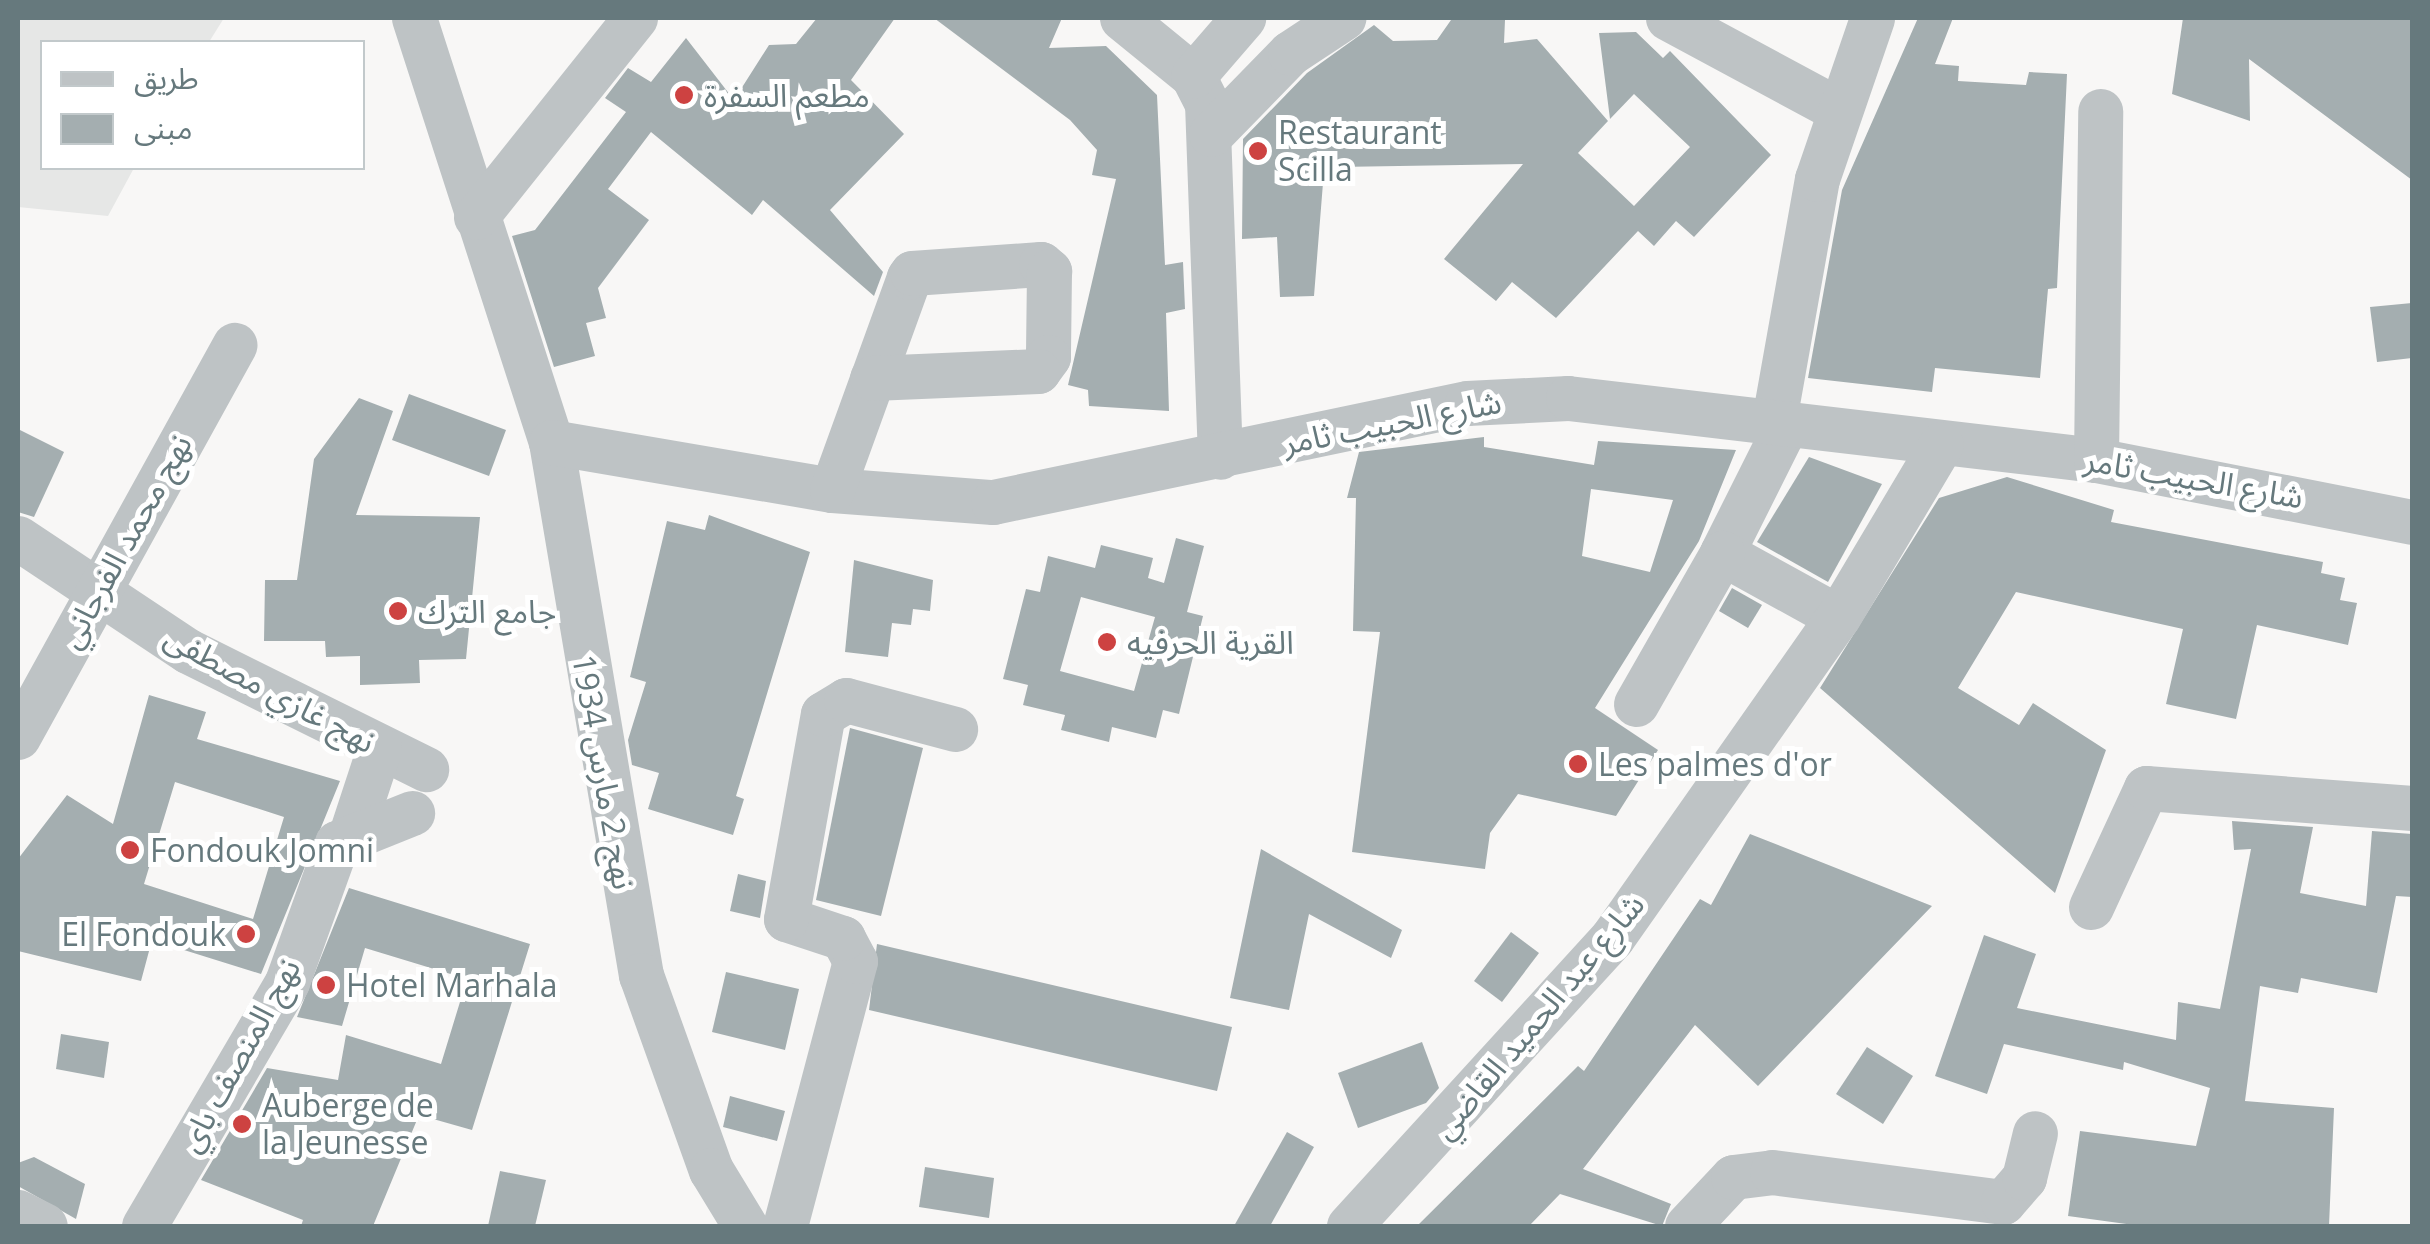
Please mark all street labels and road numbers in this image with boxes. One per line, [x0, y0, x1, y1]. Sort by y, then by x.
street label: شارع الحبيب ثامر [1280, 382, 1504, 462]
street label: نهج محمد الفرجاني [50, 427, 200, 655]
street label: شارع الحبيب ثامر [2082, 440, 2306, 516]
street label: نهج غازي مصطفى [158, 617, 382, 761]
street label: نهج 2 مارس 1934 [564, 652, 644, 892]
street label: شارع عبد الحميد القاضي [1424, 885, 1652, 1147]
street label: نهج المنصف باي [170, 952, 308, 1158]

